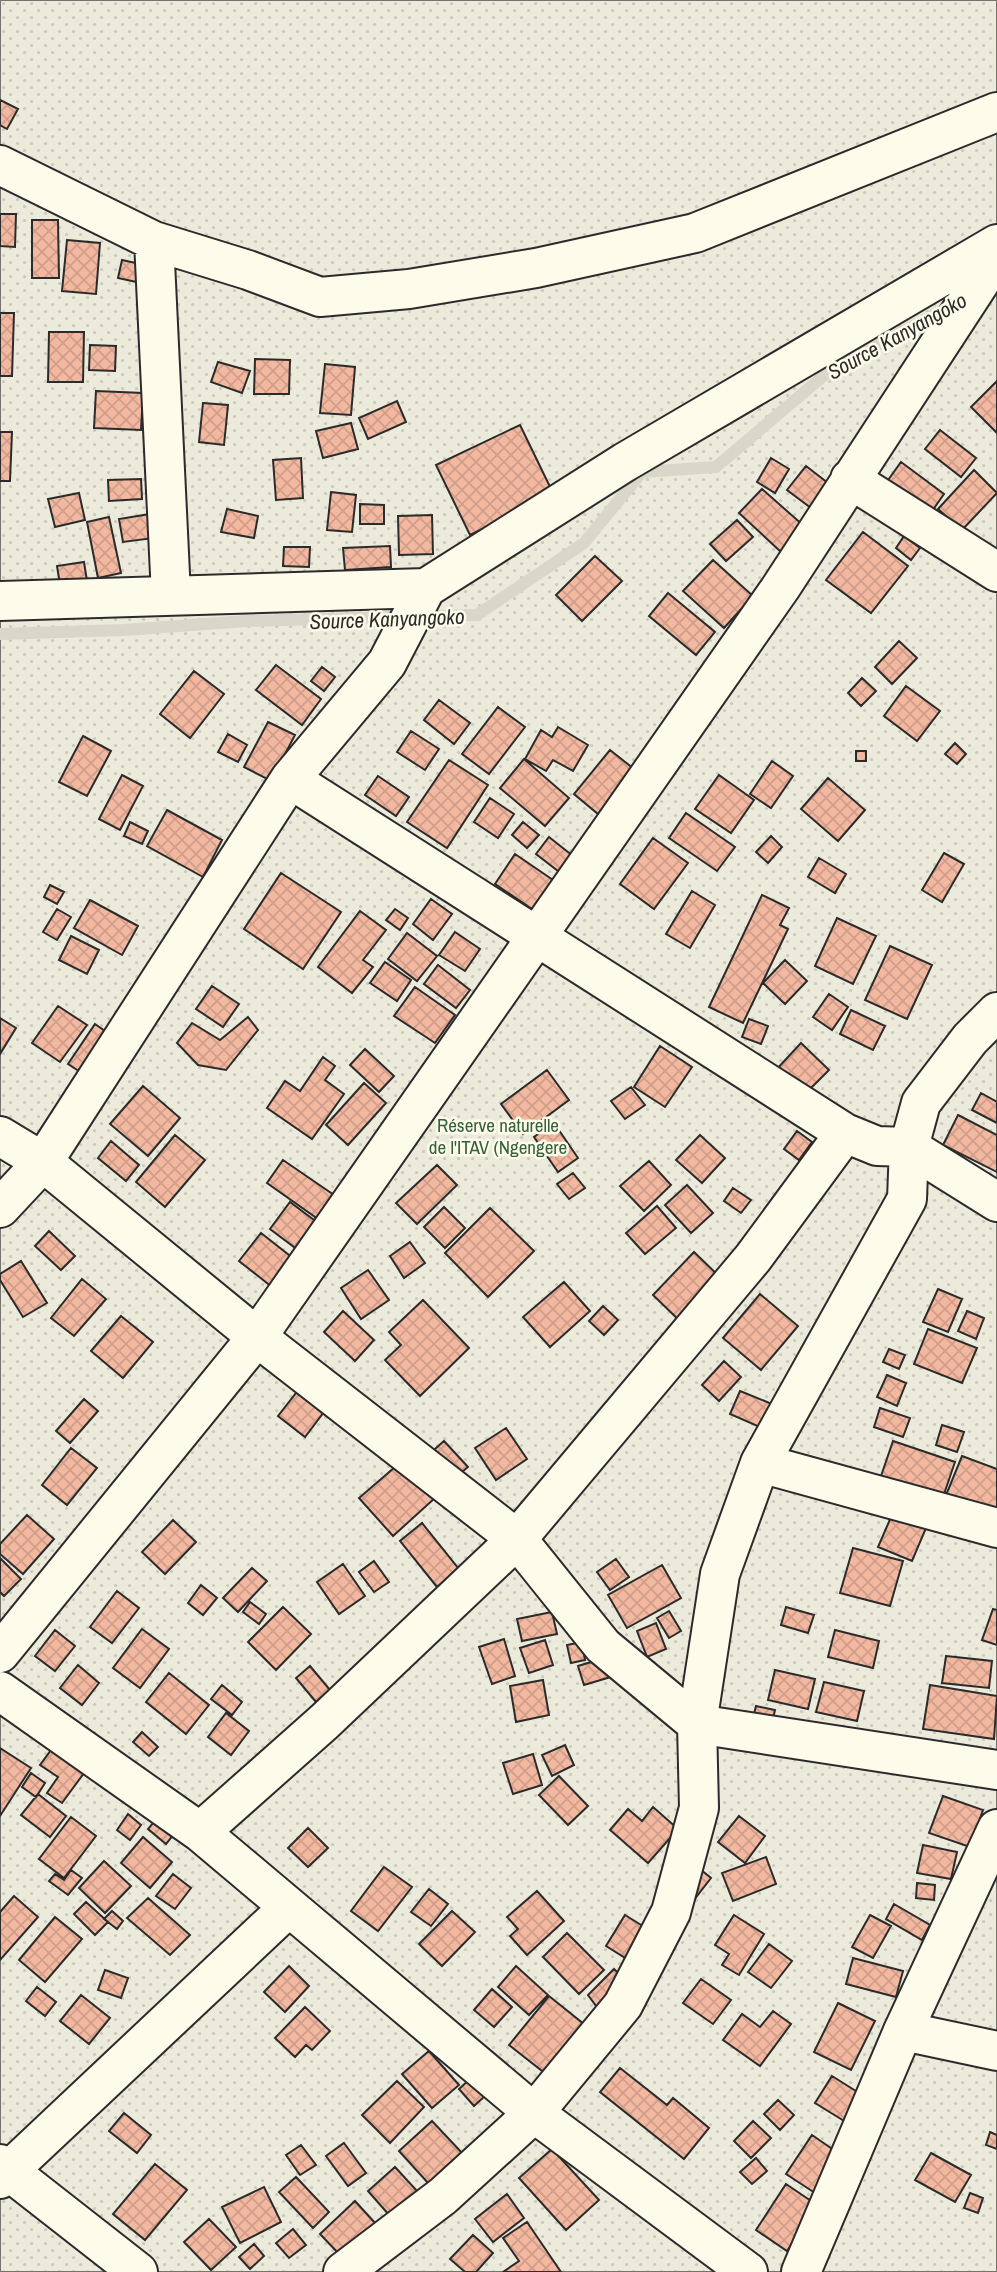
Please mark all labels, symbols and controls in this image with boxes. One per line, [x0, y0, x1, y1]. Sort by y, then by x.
water label: Source Kanyangoko [822, 286, 972, 386]
water label: Source Kanyangoko [309, 602, 465, 636]
park label: Réserve naturelle de l'ITAV (Ngengere [429, 1112, 567, 1160]

